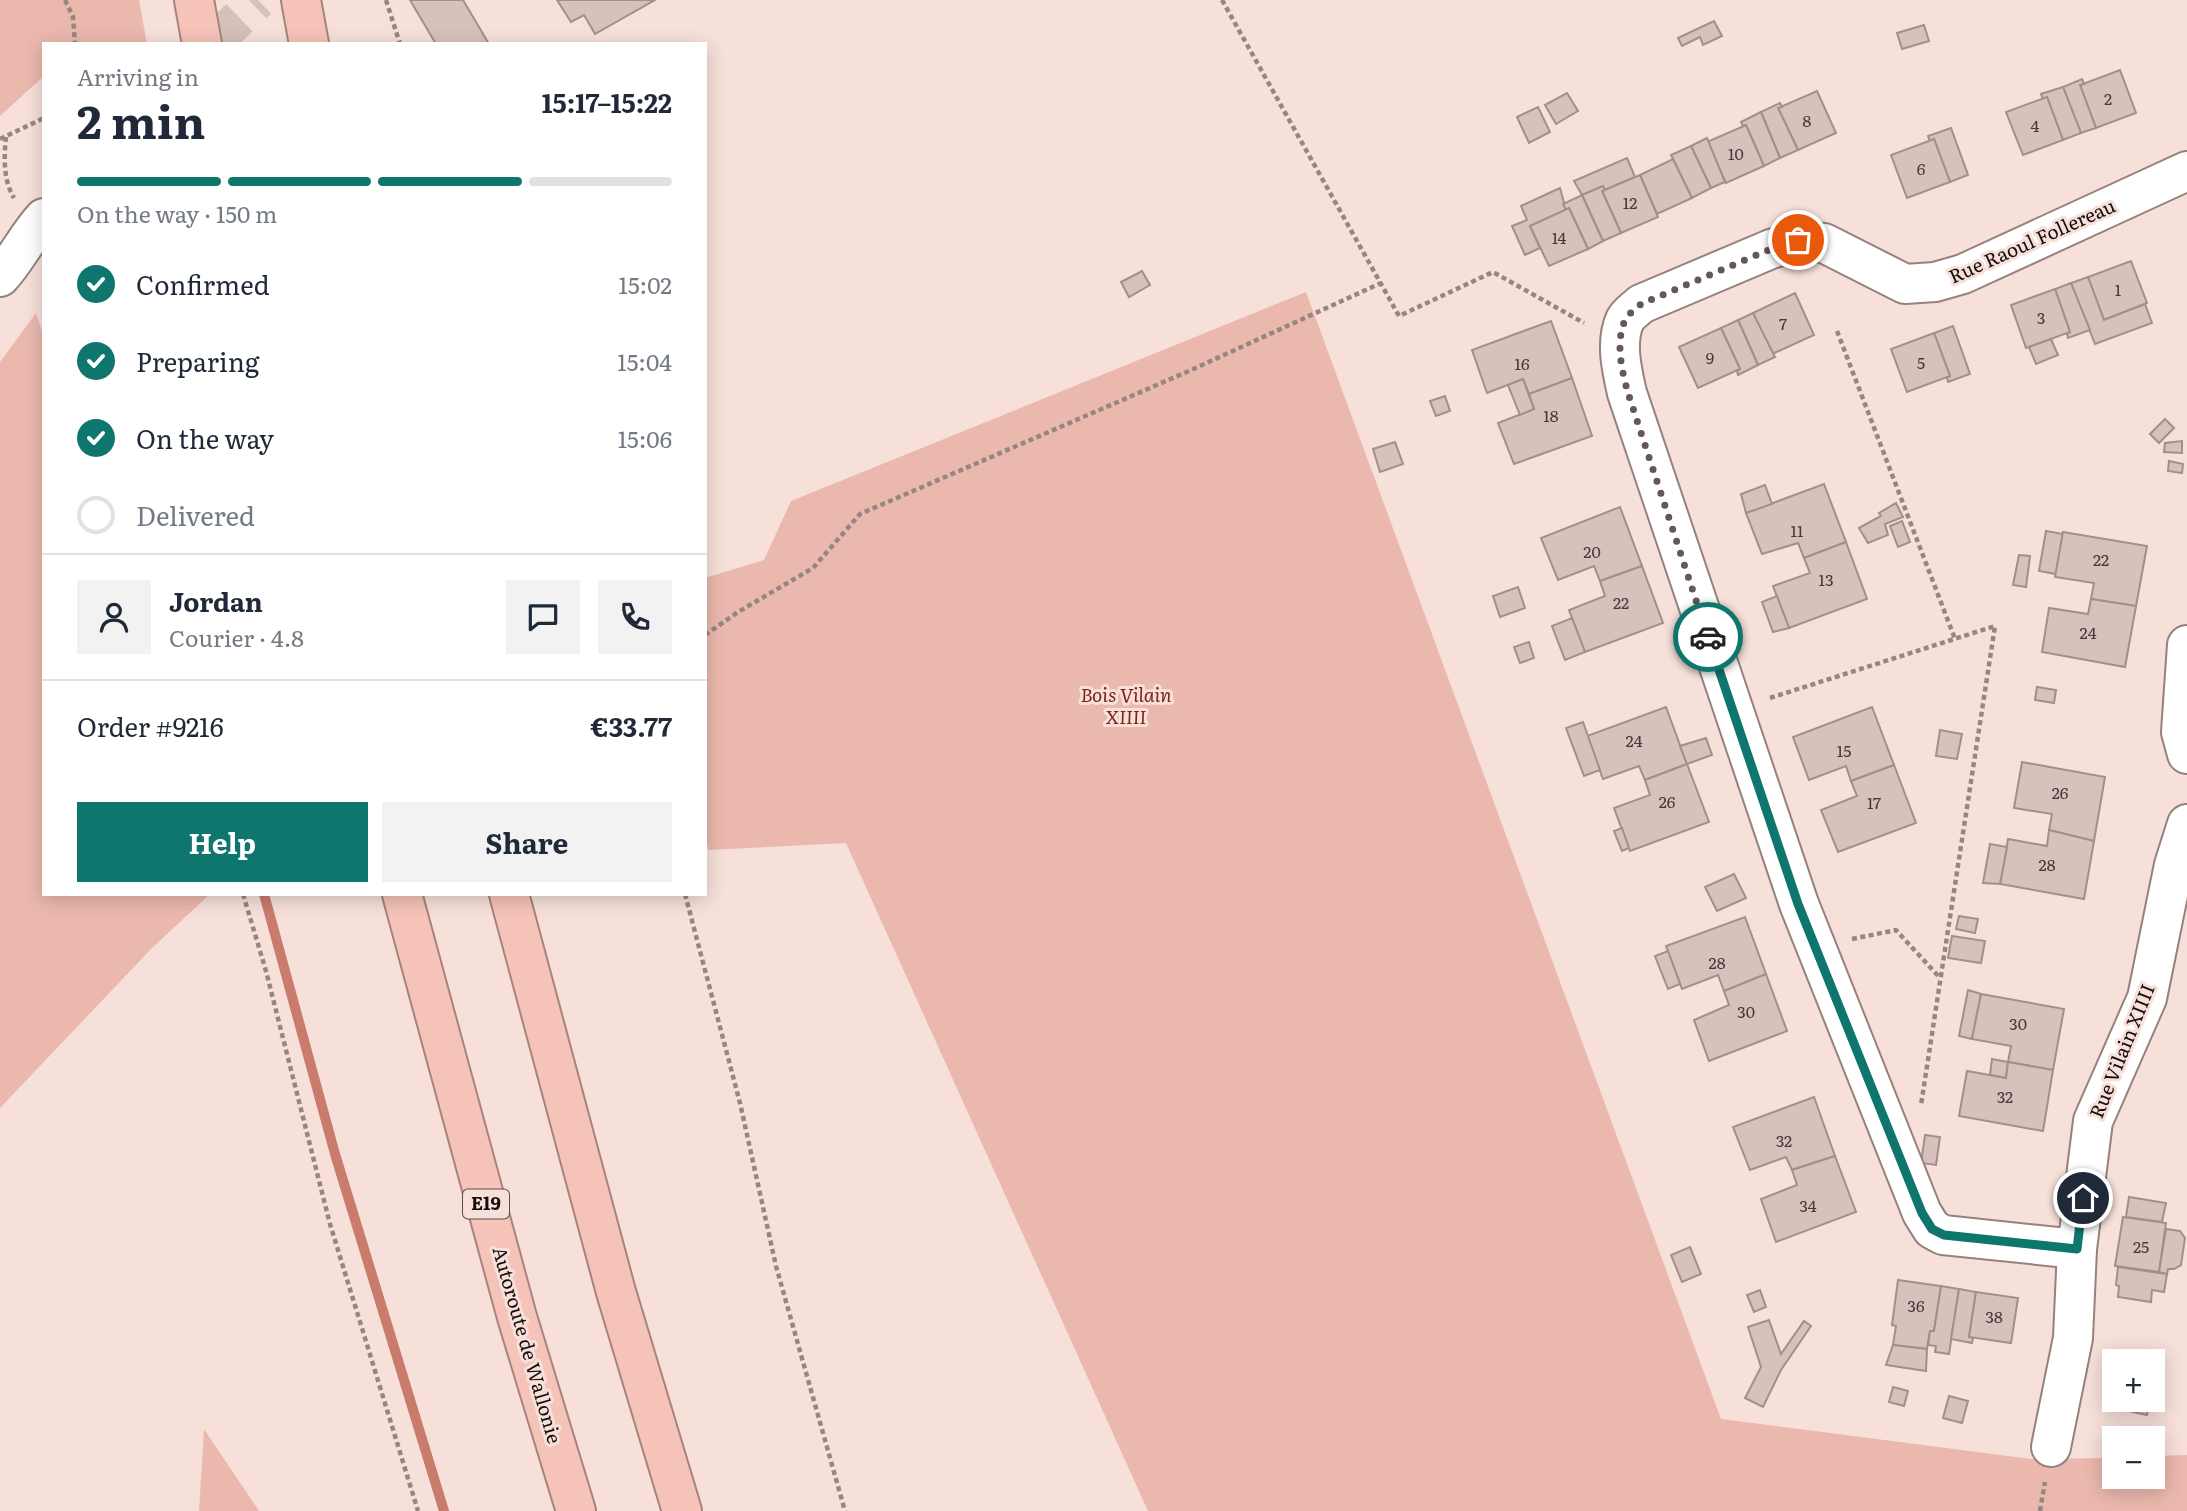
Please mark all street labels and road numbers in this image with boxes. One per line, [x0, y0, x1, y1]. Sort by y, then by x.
street label: Rue Raoul Follereau [1944, 191, 2119, 289]
street label: Rue Vilain XIIII [2081, 979, 2161, 1122]
road number: E19 [463, 1190, 509, 1218]
street label: Autoroute de Wallonie [486, 1243, 570, 1447]

